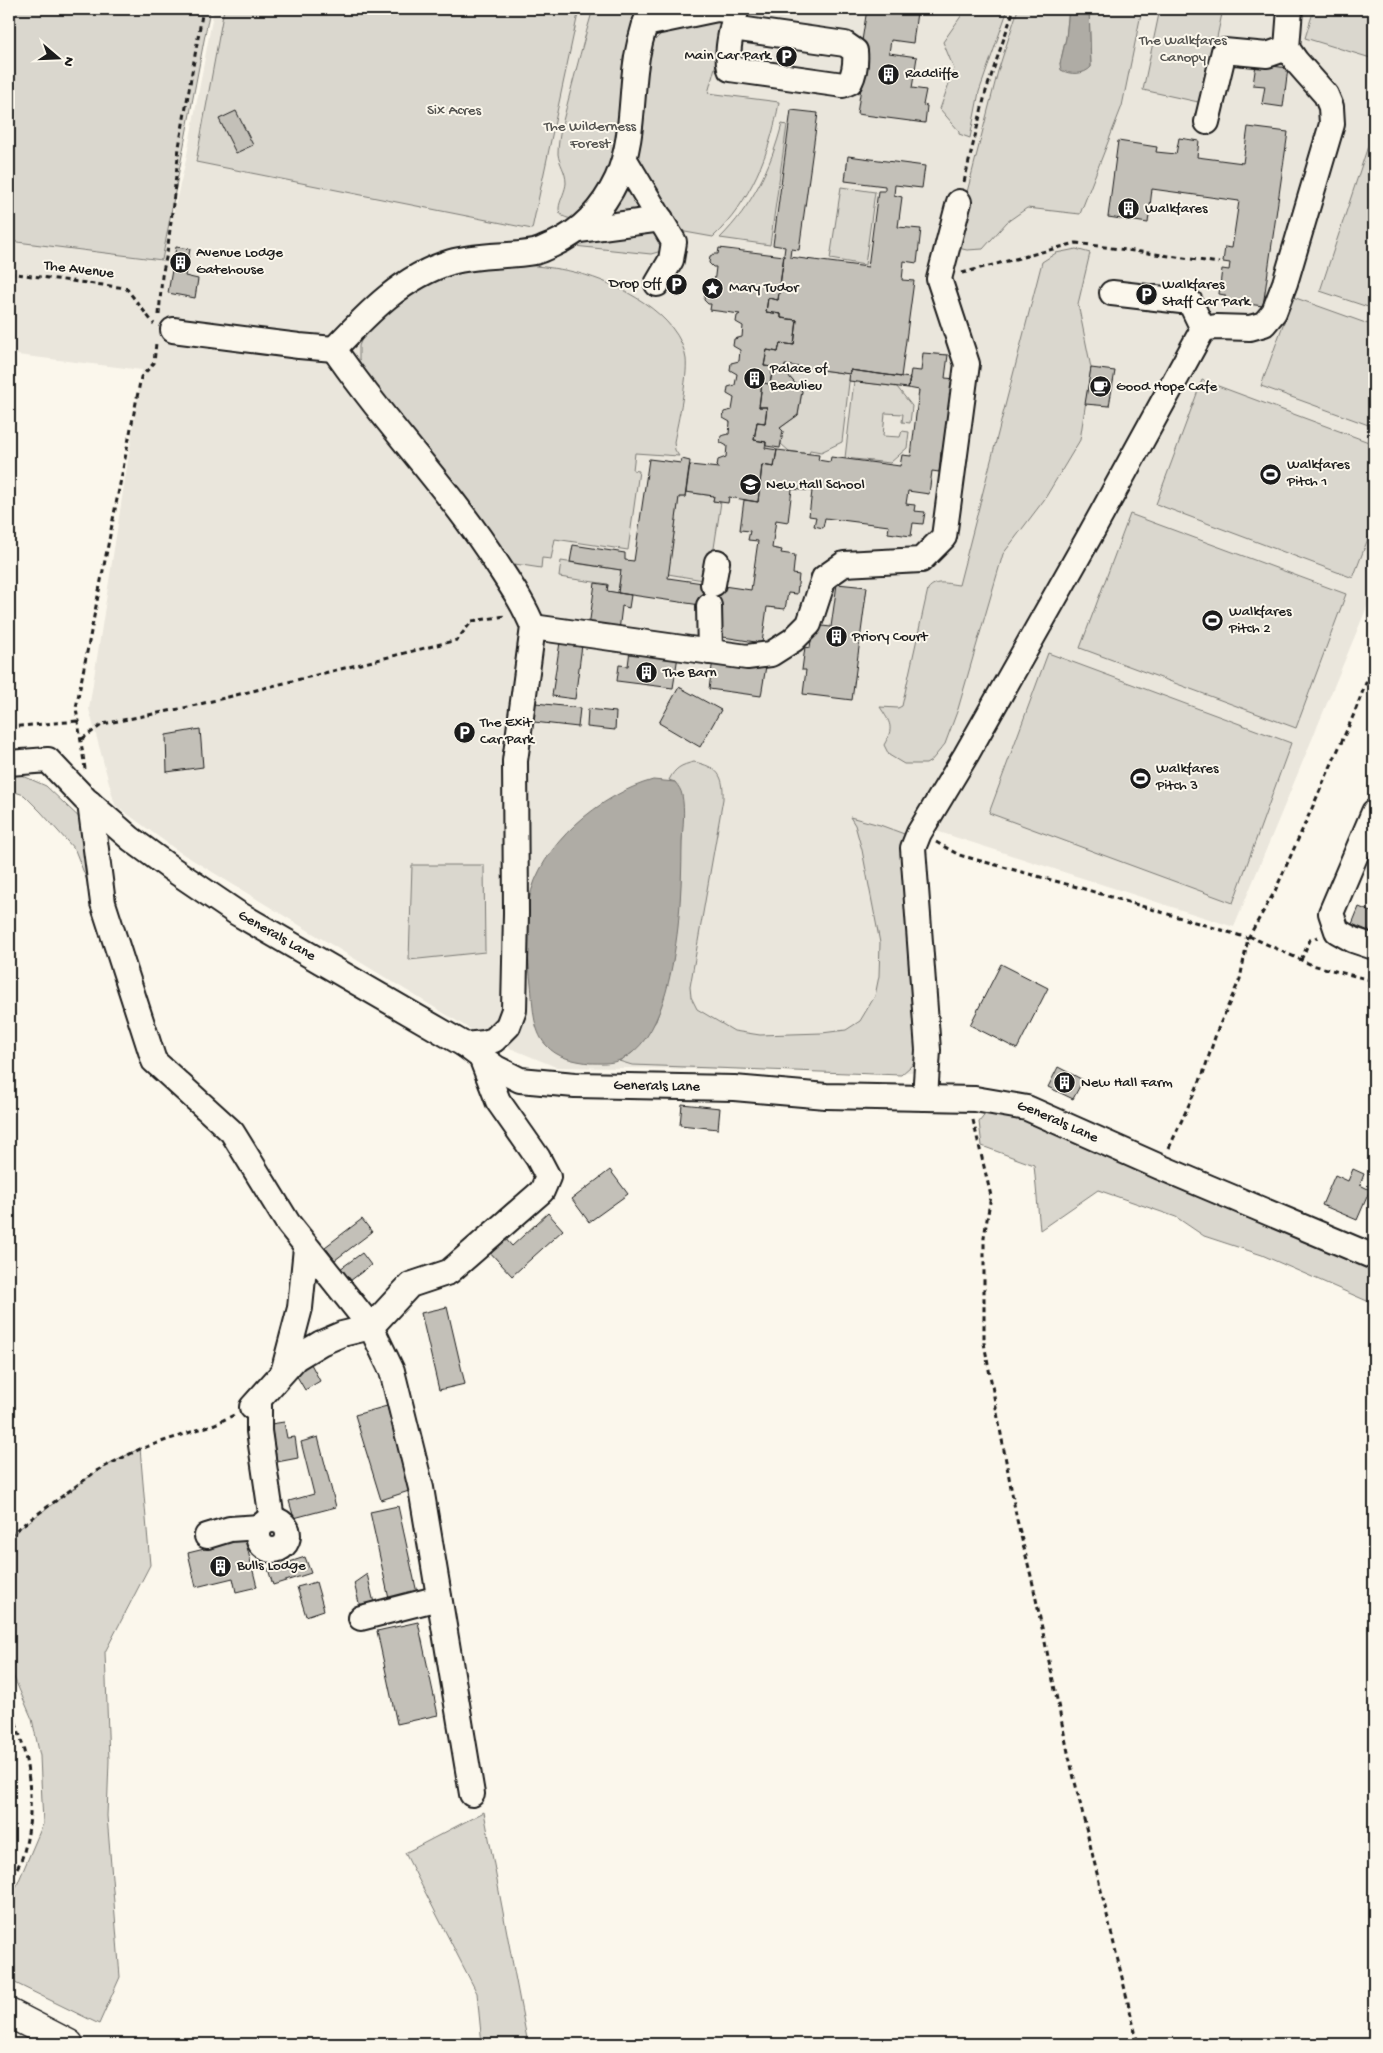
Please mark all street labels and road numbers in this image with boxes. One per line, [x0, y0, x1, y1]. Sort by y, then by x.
street label: The Avenue [42, 257, 115, 283]
street label: Generals Lane [235, 906, 319, 966]
street label: Generals Lane [613, 1077, 701, 1096]
street label: Generals Lane [1016, 1097, 1101, 1148]

